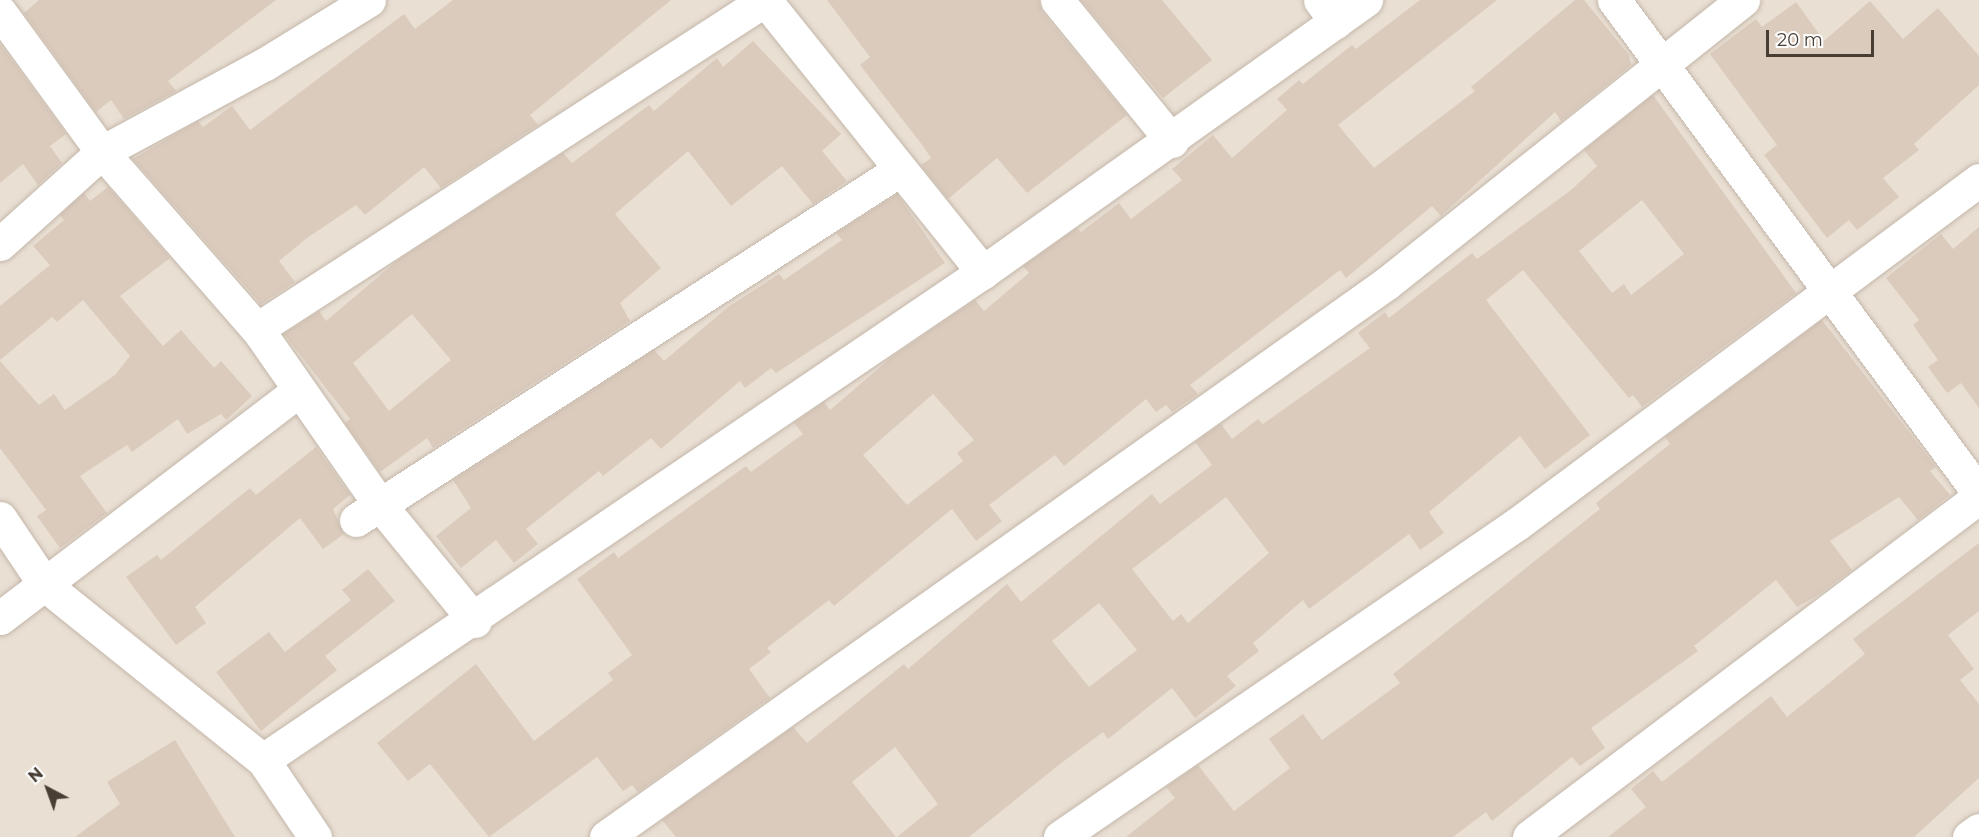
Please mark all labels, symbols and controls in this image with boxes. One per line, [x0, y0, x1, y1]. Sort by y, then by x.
scale bar [1769, 18, 1877, 56]
text: 20 m [1777, 29, 1823, 51]
north arrow [18, 759, 78, 819]
text: N [25, 764, 47, 786]

